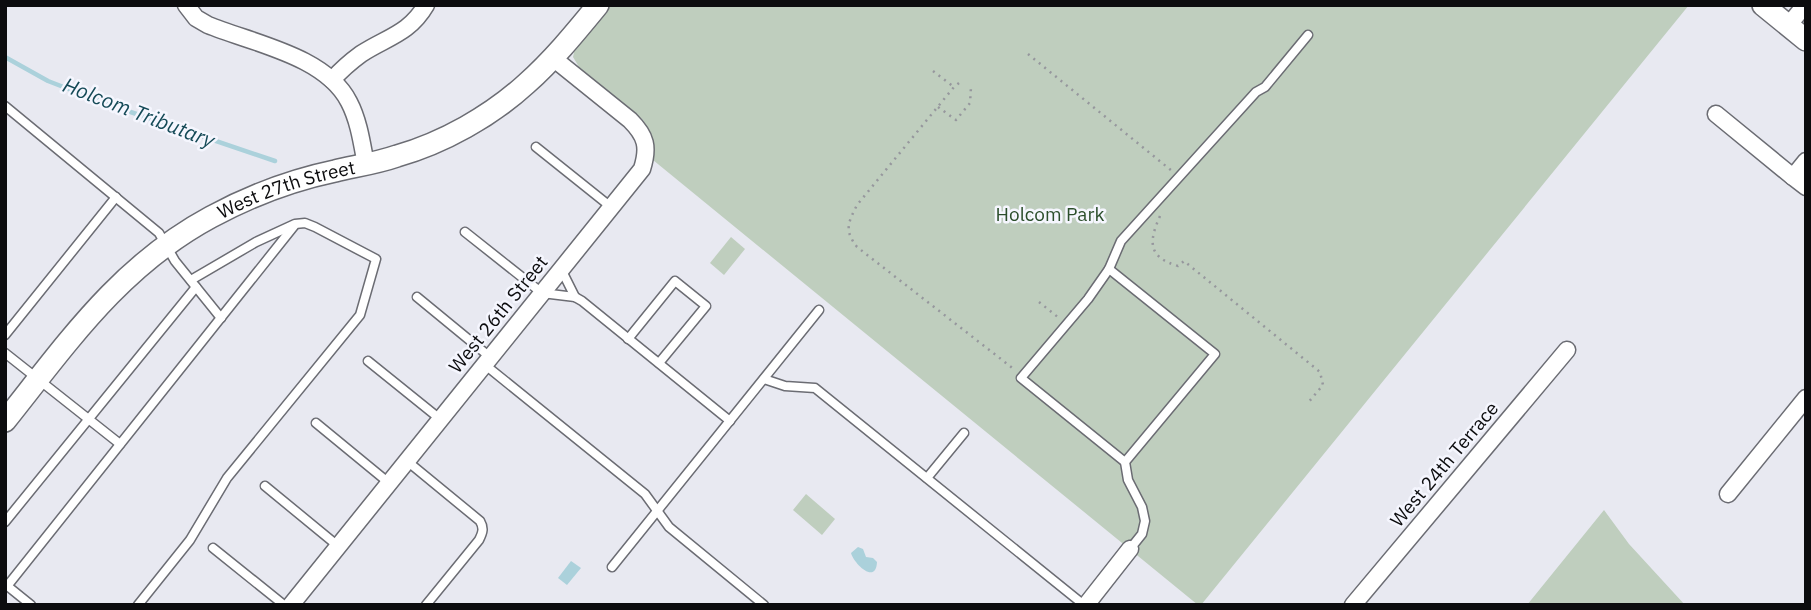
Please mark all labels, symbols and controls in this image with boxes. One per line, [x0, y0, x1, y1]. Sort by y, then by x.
water label: Holcom Tributary [59, 70, 220, 154]
street label: West 27th Street [213, 155, 357, 224]
park label: Holcom Park [996, 202, 1104, 226]
street label: West 26th Street [443, 250, 553, 378]
street label: West 24th Terrace [1385, 397, 1503, 531]

